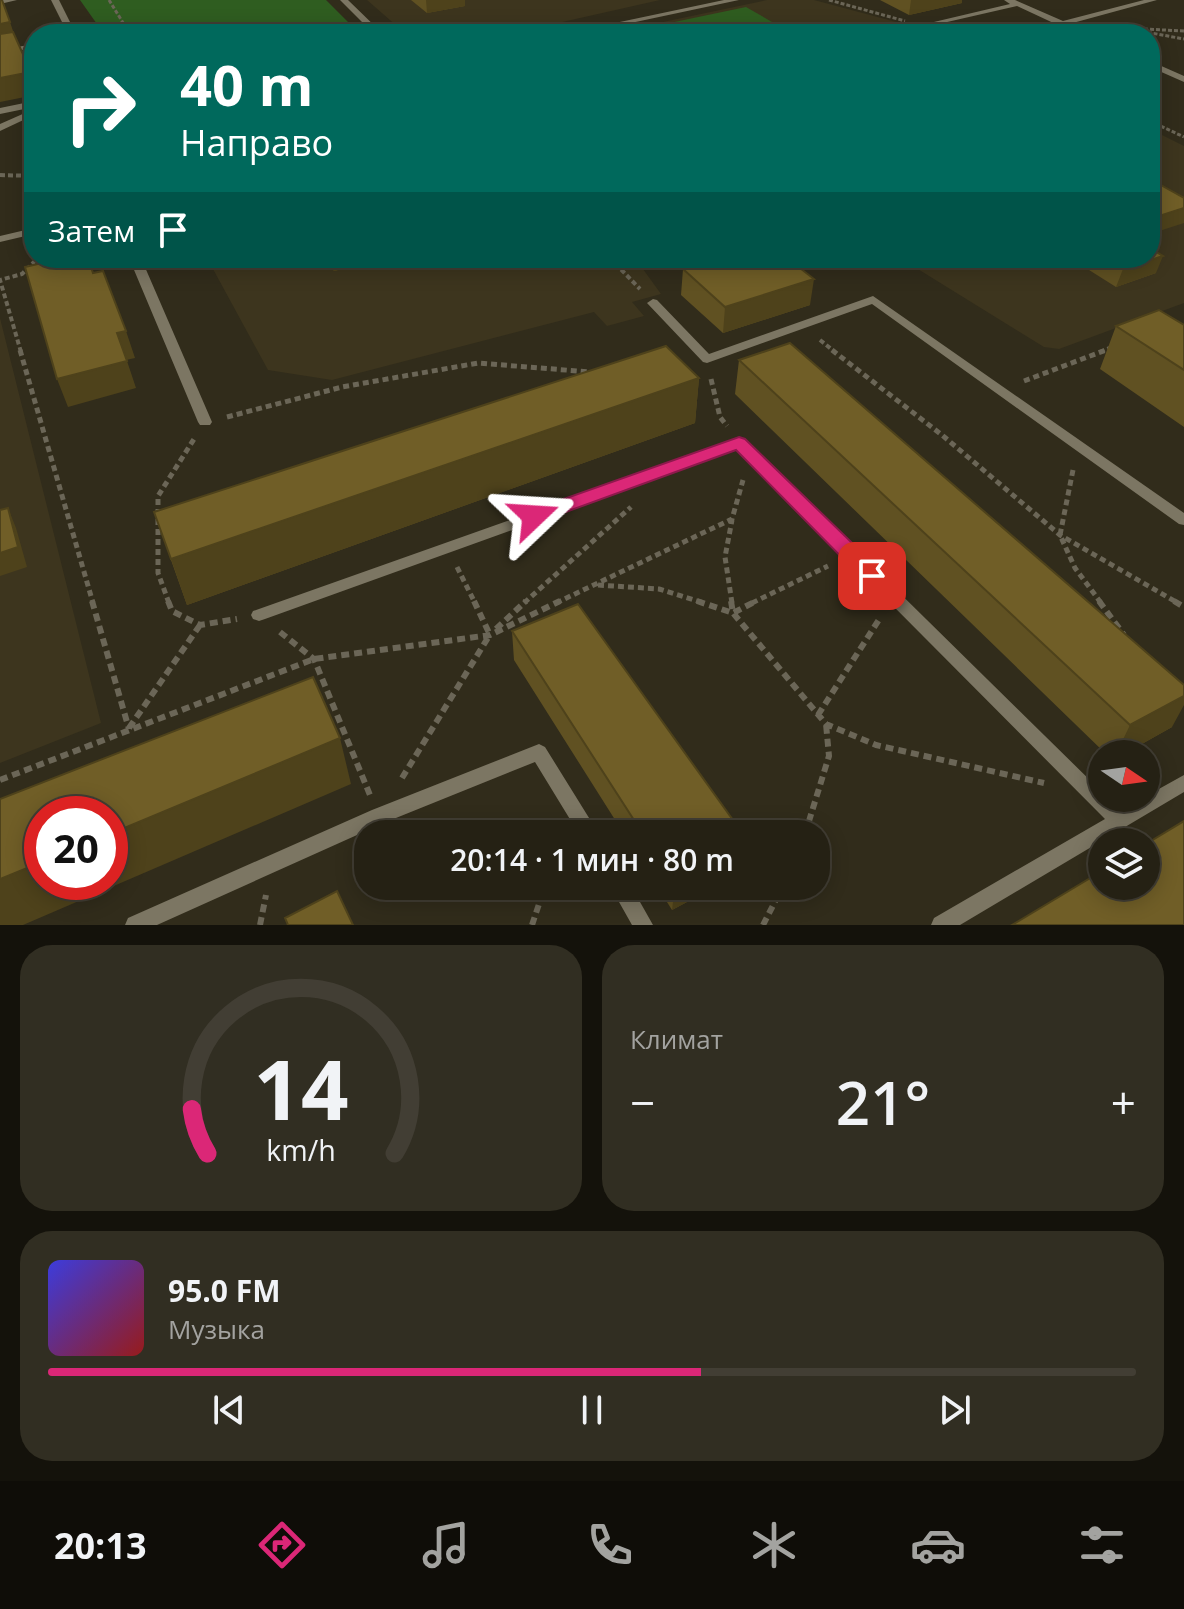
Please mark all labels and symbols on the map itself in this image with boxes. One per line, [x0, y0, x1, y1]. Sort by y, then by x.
position arrow [492, 474, 576, 558]
pin [838, 542, 906, 610]
north arrow [1088, 740, 1160, 812]
speed limit sign: 20 [24, 796, 128, 900]

